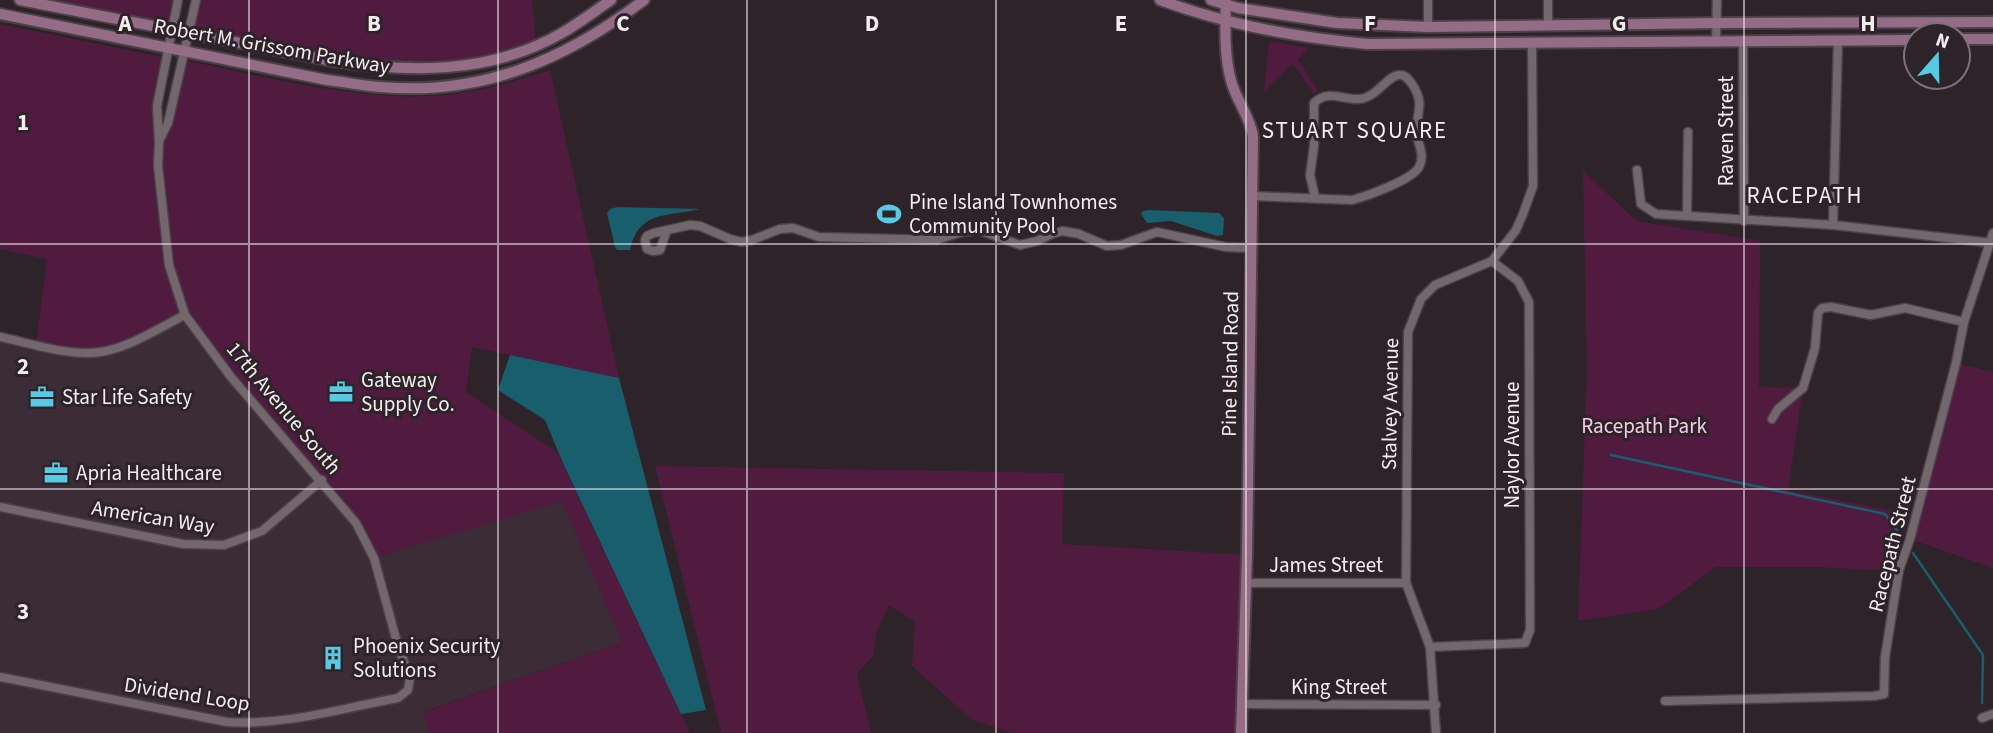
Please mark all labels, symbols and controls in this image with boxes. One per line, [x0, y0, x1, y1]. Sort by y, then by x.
text: A [117, 7, 132, 40]
text: B [367, 7, 381, 40]
text: C [616, 7, 630, 40]
text: D [865, 7, 879, 40]
text: E [1115, 7, 1127, 40]
text: F [1364, 7, 1376, 40]
text: G [1612, 7, 1626, 40]
text: H [1860, 7, 1876, 40]
street label: Robert M. Grissom Parkway [152, 10, 392, 82]
north arrow [1902, 21, 1972, 91]
text: N [1932, 27, 1953, 56]
street label: Raven Street [1711, 76, 1741, 186]
text: 1 [17, 106, 29, 139]
district label: STUART SQUARE [1262, 114, 1448, 147]
district label: RACEPATH [1746, 179, 1864, 212]
place label: Pine Island Townhomes Community Pool [909, 187, 1117, 241]
sports icon: Pine Island Townhomes Community Pool [875, 200, 903, 228]
street label: Pine Island Road [1214, 291, 1246, 437]
street label: 17th Avenue South [219, 335, 349, 481]
street label: Stalvey Avenue [1374, 338, 1406, 470]
text: 2 [17, 350, 29, 383]
place label: Gateway Supply Co. [361, 365, 455, 419]
office icon: Gateway Supply Co. [327, 378, 355, 406]
place label: Star Life Safety [62, 382, 192, 412]
street label: Naylor Avenue [1497, 382, 1527, 508]
office icon: Star Life Safety [28, 383, 56, 411]
park label: Racepath Park [1581, 411, 1707, 441]
place label: Apria Healthcare [76, 458, 222, 488]
office icon: Apria Healthcare [42, 459, 70, 487]
street label: Racepath Street [1861, 473, 1923, 615]
street label: American Way [89, 492, 217, 542]
street label: James Street [1269, 550, 1383, 580]
text: 3 [17, 595, 29, 628]
place label: Phoenix Security Solutions [353, 631, 501, 685]
building icon: Phoenix Security Solutions [319, 644, 347, 672]
street label: Dividend Loop [122, 669, 252, 719]
street label: King Street [1291, 672, 1387, 702]

